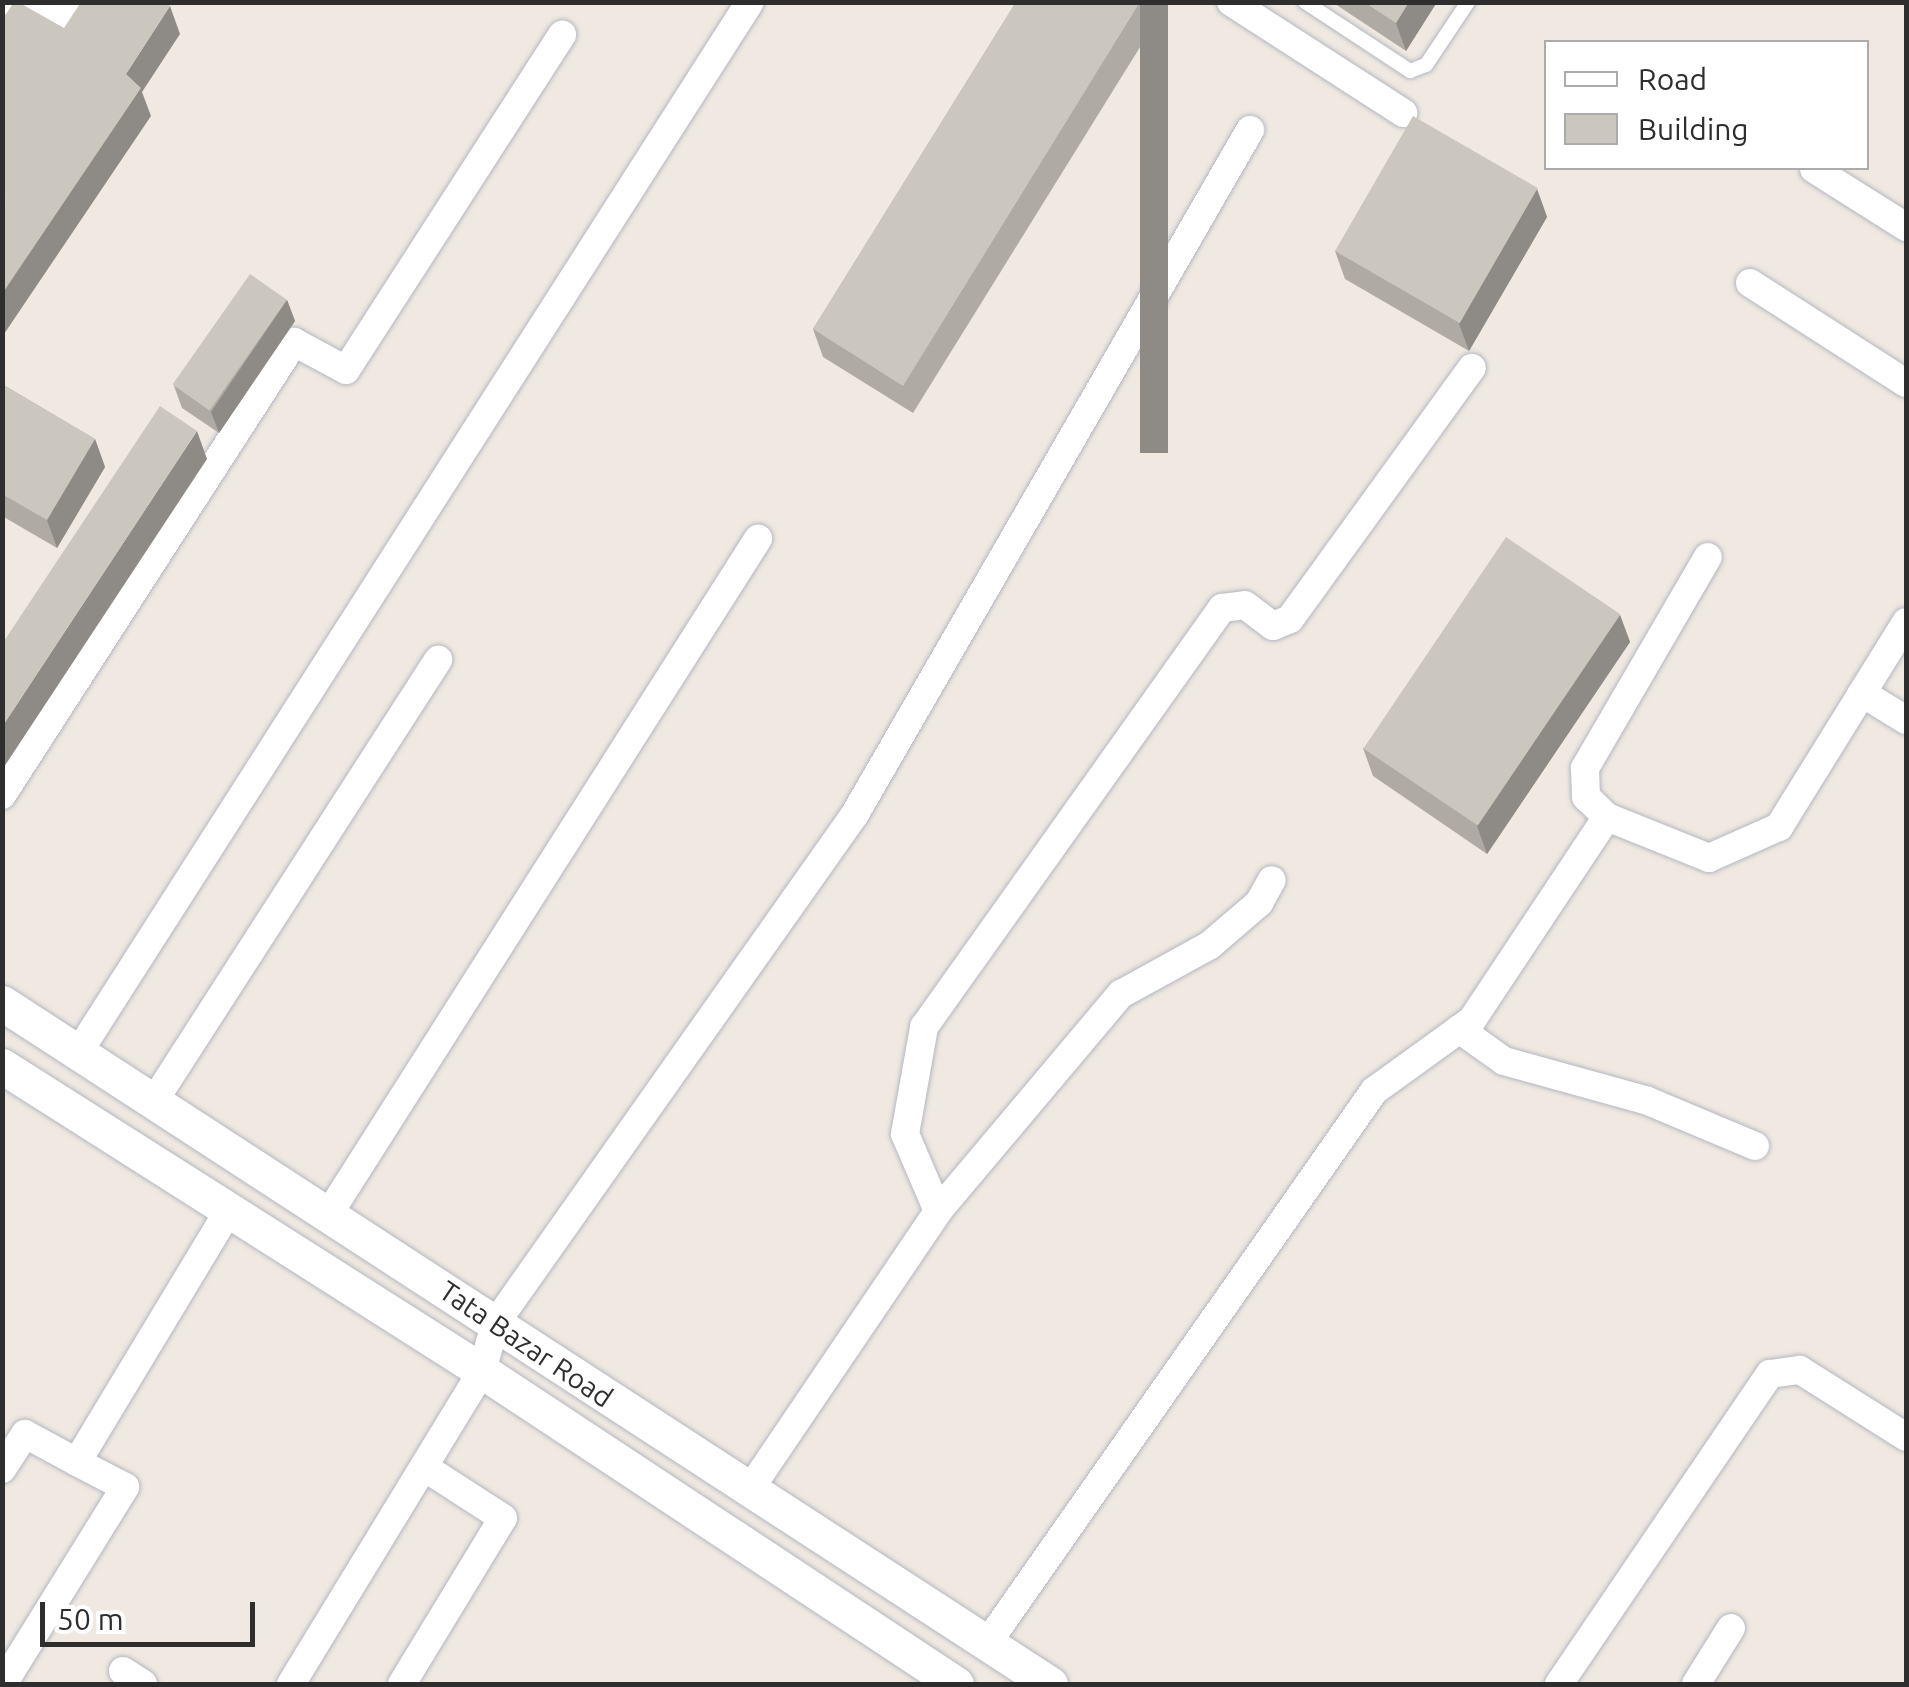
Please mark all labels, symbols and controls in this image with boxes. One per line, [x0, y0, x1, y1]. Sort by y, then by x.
legend [1544, 40, 1869, 170]
text: Road [1638, 62, 1707, 96]
text: Building [1638, 112, 1749, 146]
street label: Tata Bazar Road [433, 1274, 619, 1414]
scale bar [45, 1582, 260, 1644]
text: 50 m [57, 1602, 124, 1636]

